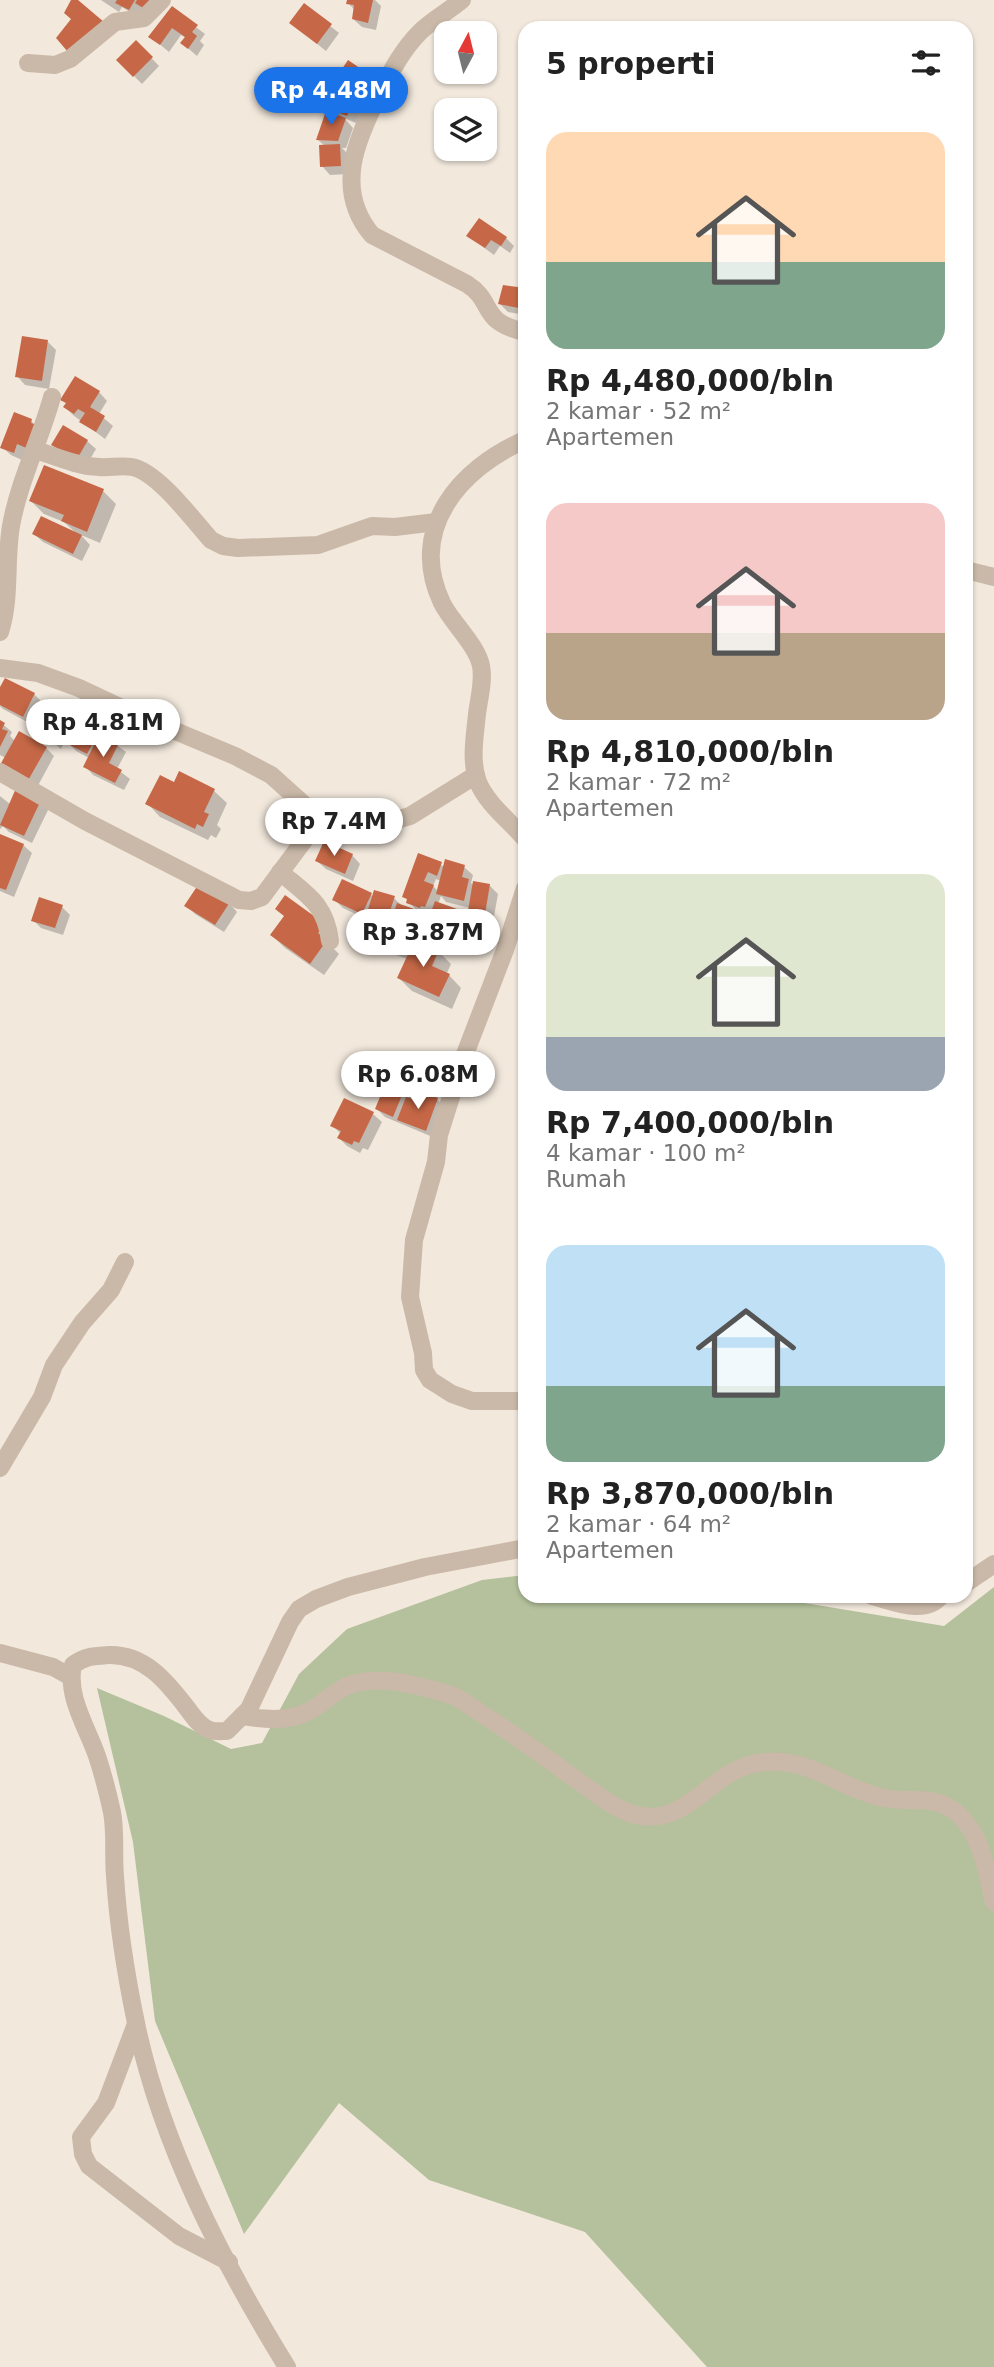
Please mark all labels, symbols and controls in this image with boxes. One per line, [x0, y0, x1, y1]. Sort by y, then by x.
north arrow [434, 21, 497, 84]
map controls [434, 21, 497, 161]
icon: filters [907, 44, 945, 82]
text: 5 properti [546, 46, 715, 81]
pin: Rp 4.48M [259, 68, 403, 127]
text: Rp 4.48M [270, 77, 392, 103]
button: layers [434, 98, 497, 161]
icon: home [683, 177, 809, 303]
text: Rp 4,480,000/bln [546, 363, 834, 398]
text: 2 kamar · 52 m² [546, 398, 731, 424]
text: Apartemen [546, 424, 674, 450]
icon: home [683, 548, 809, 674]
pin: Rp 4.81M [31, 700, 175, 759]
text: Rp 4.81M [42, 709, 164, 735]
text: Rp 4,810,000/bln [546, 734, 834, 769]
text: 2 kamar · 72 m² [546, 769, 731, 795]
text: Apartemen [546, 795, 674, 821]
pin: Rp 7.4M [269, 798, 399, 858]
text: Rp 7.4M [281, 808, 387, 834]
pin: Rp 3.87M [351, 909, 495, 969]
text: Rp 3.87M [362, 919, 484, 945]
icon: home [683, 919, 809, 1045]
pin: Rp 6.08M [346, 1052, 490, 1111]
text: Rp 6.08M [357, 1061, 479, 1087]
text: Rp 7,400,000/bln [546, 1105, 834, 1140]
text: 4 kamar · 100 m² [546, 1140, 746, 1166]
text: Rumah [546, 1166, 627, 1192]
icon: home [683, 1290, 809, 1416]
text: Rp 3,870,000/bln [546, 1476, 834, 1511]
text: 2 kamar · 64 m² [546, 1511, 731, 1537]
text: Apartemen [546, 1537, 674, 1563]

